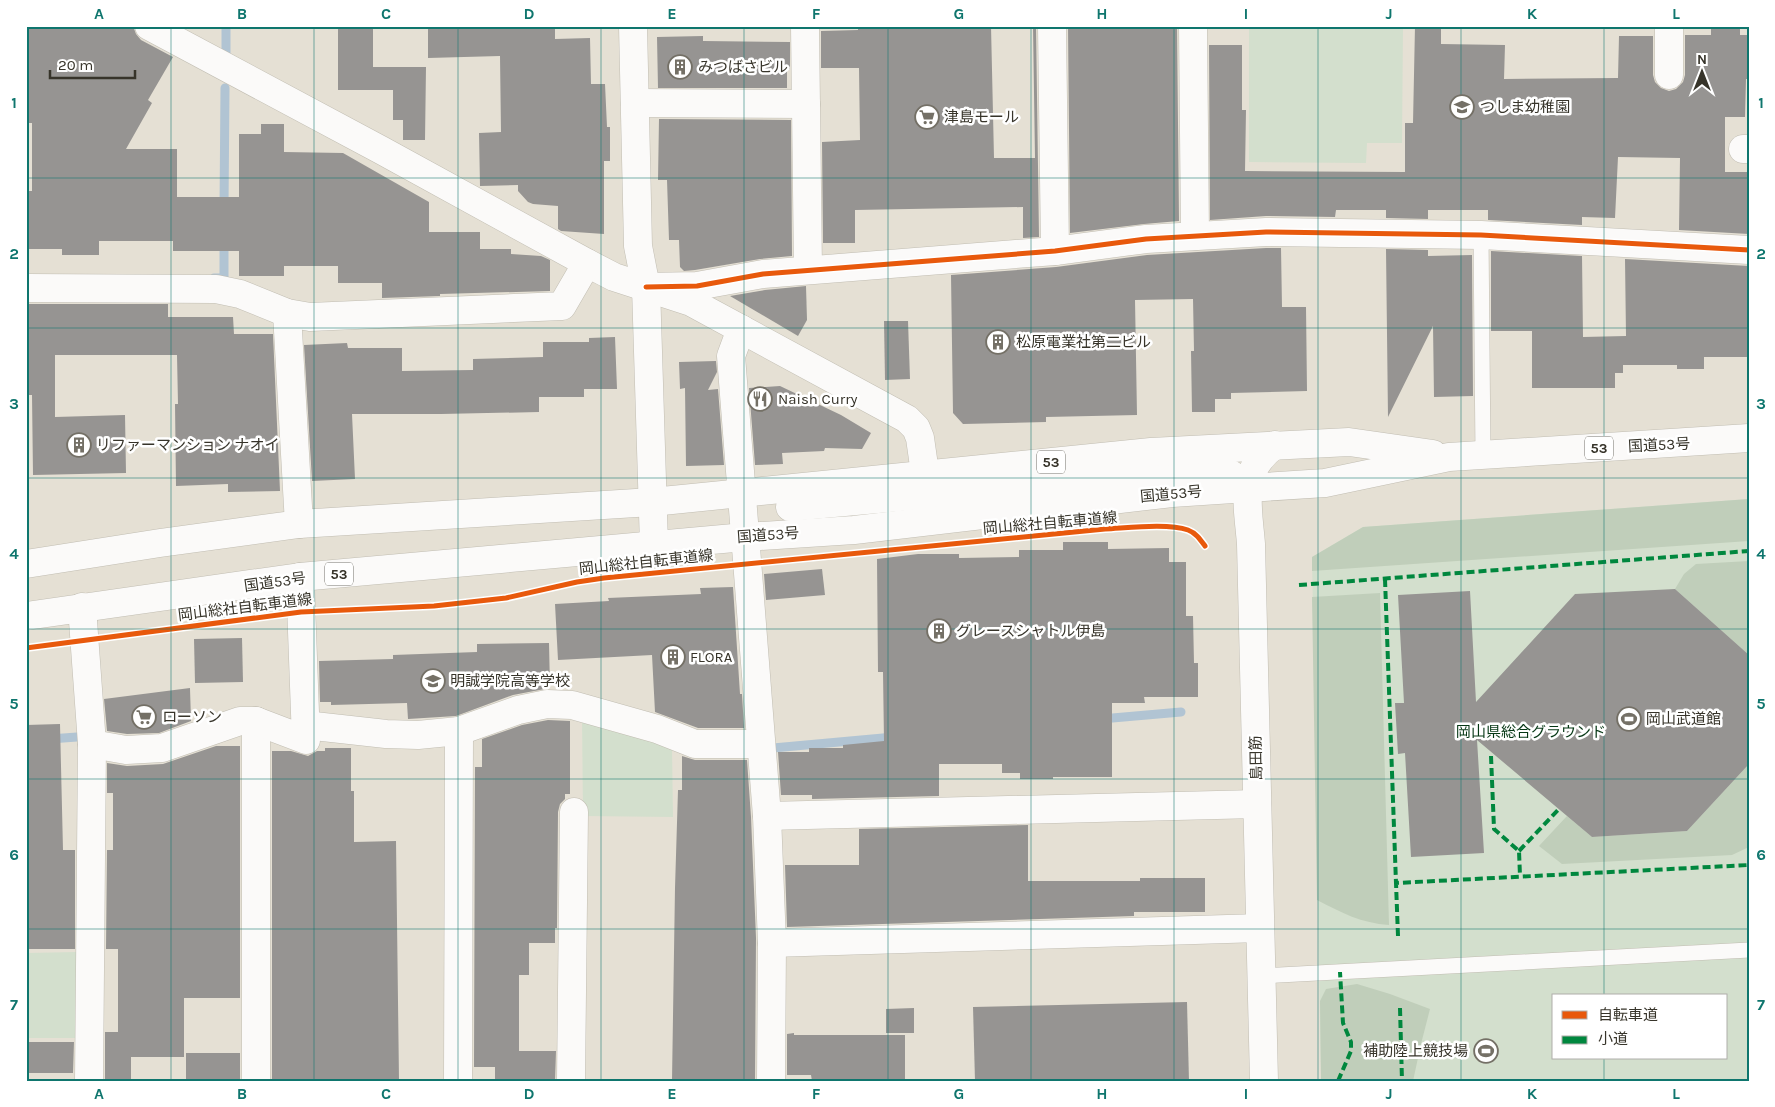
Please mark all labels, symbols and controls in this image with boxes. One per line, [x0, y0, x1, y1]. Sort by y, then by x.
text: A [94, 4, 104, 23]
text: B [237, 4, 247, 23]
text: C [381, 4, 391, 23]
text: D [524, 4, 535, 23]
text: E [667, 4, 677, 23]
text: F [812, 4, 821, 23]
text: G [954, 4, 964, 23]
text: H [1096, 4, 1108, 23]
text: I [1244, 4, 1248, 23]
text: J [1385, 4, 1393, 23]
text: K [1527, 4, 1538, 23]
text: L [1672, 4, 1680, 23]
scale bar [50, 48, 135, 80]
north arrow [1678, 48, 1728, 98]
text: N [1697, 51, 1707, 68]
building icon: みつばさビル [667, 54, 693, 80]
text: 20 m [58, 56, 93, 74]
place label: みつばさビル [698, 58, 788, 76]
text: 1 [11, 93, 17, 112]
text: 1 [1758, 93, 1764, 112]
school or university icon: つしま幼稚園 [1449, 94, 1475, 120]
place label: つしま幼稚園 [1480, 98, 1570, 116]
supermarket icon: 津島モール [914, 104, 940, 130]
place label: 津島モール [944, 108, 1019, 126]
text: 2 [9, 244, 19, 263]
text: 2 [1756, 244, 1766, 263]
building icon: 松原電業社第二ビル [985, 329, 1011, 355]
place label: 松原電業社第二ビル [1016, 333, 1151, 351]
restaurant icon: Naish Curry [747, 386, 773, 412]
place label: Naish Curry [778, 390, 858, 408]
text: 3 [9, 394, 19, 413]
text: 3 [1756, 394, 1766, 413]
building icon: リファーマンション ナオイ [66, 432, 92, 458]
street label: 国道53号 [1627, 434, 1691, 456]
place label: リファーマンション ナオイ [96, 436, 280, 454]
road number: 53 [1585, 436, 1613, 459]
road number: 53 [1037, 451, 1065, 474]
street label: 国道53号 [1139, 482, 1203, 506]
street label: 岡山総社自転車道線 [982, 508, 1118, 538]
street label: 国道53号 [736, 524, 800, 546]
text: 4 [9, 544, 19, 563]
text: 4 [1756, 544, 1766, 563]
street label: 岡山総社自転車道線 [578, 546, 714, 578]
road number: 53 [325, 562, 353, 586]
street label: 国道53号 [243, 569, 307, 595]
street label: 岡山総社自転車道線 [177, 590, 313, 624]
building icon: グレースシャトル伊島 [926, 618, 952, 644]
place label: グレースシャトル伊島 [956, 622, 1105, 640]
building icon: FLORA [660, 644, 686, 670]
place label: FLORA [690, 648, 733, 666]
school or university icon: 明誠学院高等学校 [420, 668, 446, 694]
place label: 明誠学院高等学校 [450, 672, 570, 690]
text: 5 [9, 694, 19, 713]
text: 5 [1756, 694, 1766, 713]
supermarket icon: ローソン [131, 704, 157, 730]
sports icon: 岡山武道館 [1616, 706, 1642, 732]
place label: ローソン [162, 708, 222, 726]
place label: 岡山武道館 [1646, 710, 1721, 728]
park label: 岡山県総合グラウンド [1456, 723, 1606, 741]
street label: 島田筋 [1247, 735, 1265, 781]
text: 6 [9, 845, 19, 864]
text: 6 [1756, 845, 1766, 864]
legend [1552, 994, 1728, 1060]
text: 7 [10, 995, 18, 1014]
text: 7 [1757, 995, 1765, 1014]
text: 自転車道 [1598, 1006, 1658, 1024]
text: 小道 [1598, 1030, 1628, 1048]
sports icon: 補助陸上競技場 [1473, 1038, 1499, 1064]
place label: 補助陸上競技場 [1363, 1042, 1468, 1060]
text: A [94, 1084, 104, 1103]
text: B [237, 1084, 247, 1103]
text: C [381, 1084, 391, 1103]
text: D [524, 1084, 535, 1103]
text: E [667, 1084, 677, 1103]
text: F [812, 1084, 821, 1103]
text: G [954, 1084, 964, 1103]
text: H [1096, 1084, 1108, 1103]
text: I [1244, 1084, 1248, 1103]
text: J [1385, 1084, 1393, 1103]
text: K [1527, 1084, 1538, 1103]
text: L [1672, 1084, 1680, 1103]

